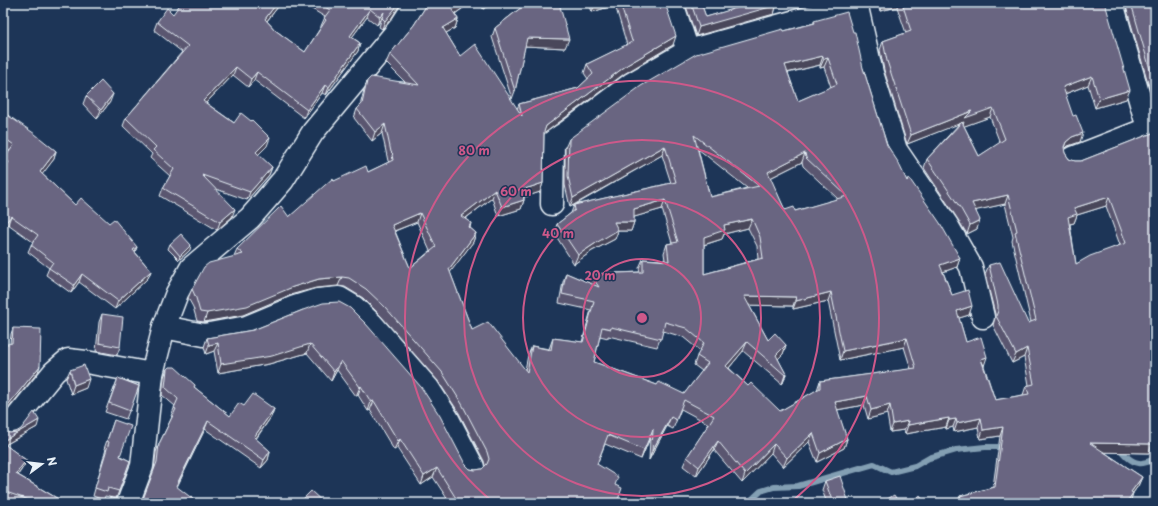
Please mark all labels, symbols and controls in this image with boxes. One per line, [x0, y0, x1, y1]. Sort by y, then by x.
text: 80 m [458, 141, 490, 159]
text: 60 m [500, 182, 532, 200]
text: 40 m [542, 224, 574, 242]
text: 20 m [584, 266, 616, 284]
centre of rings [635, 311, 649, 325]
north arrow [22, 444, 62, 484]
text: N [43, 455, 62, 468]

